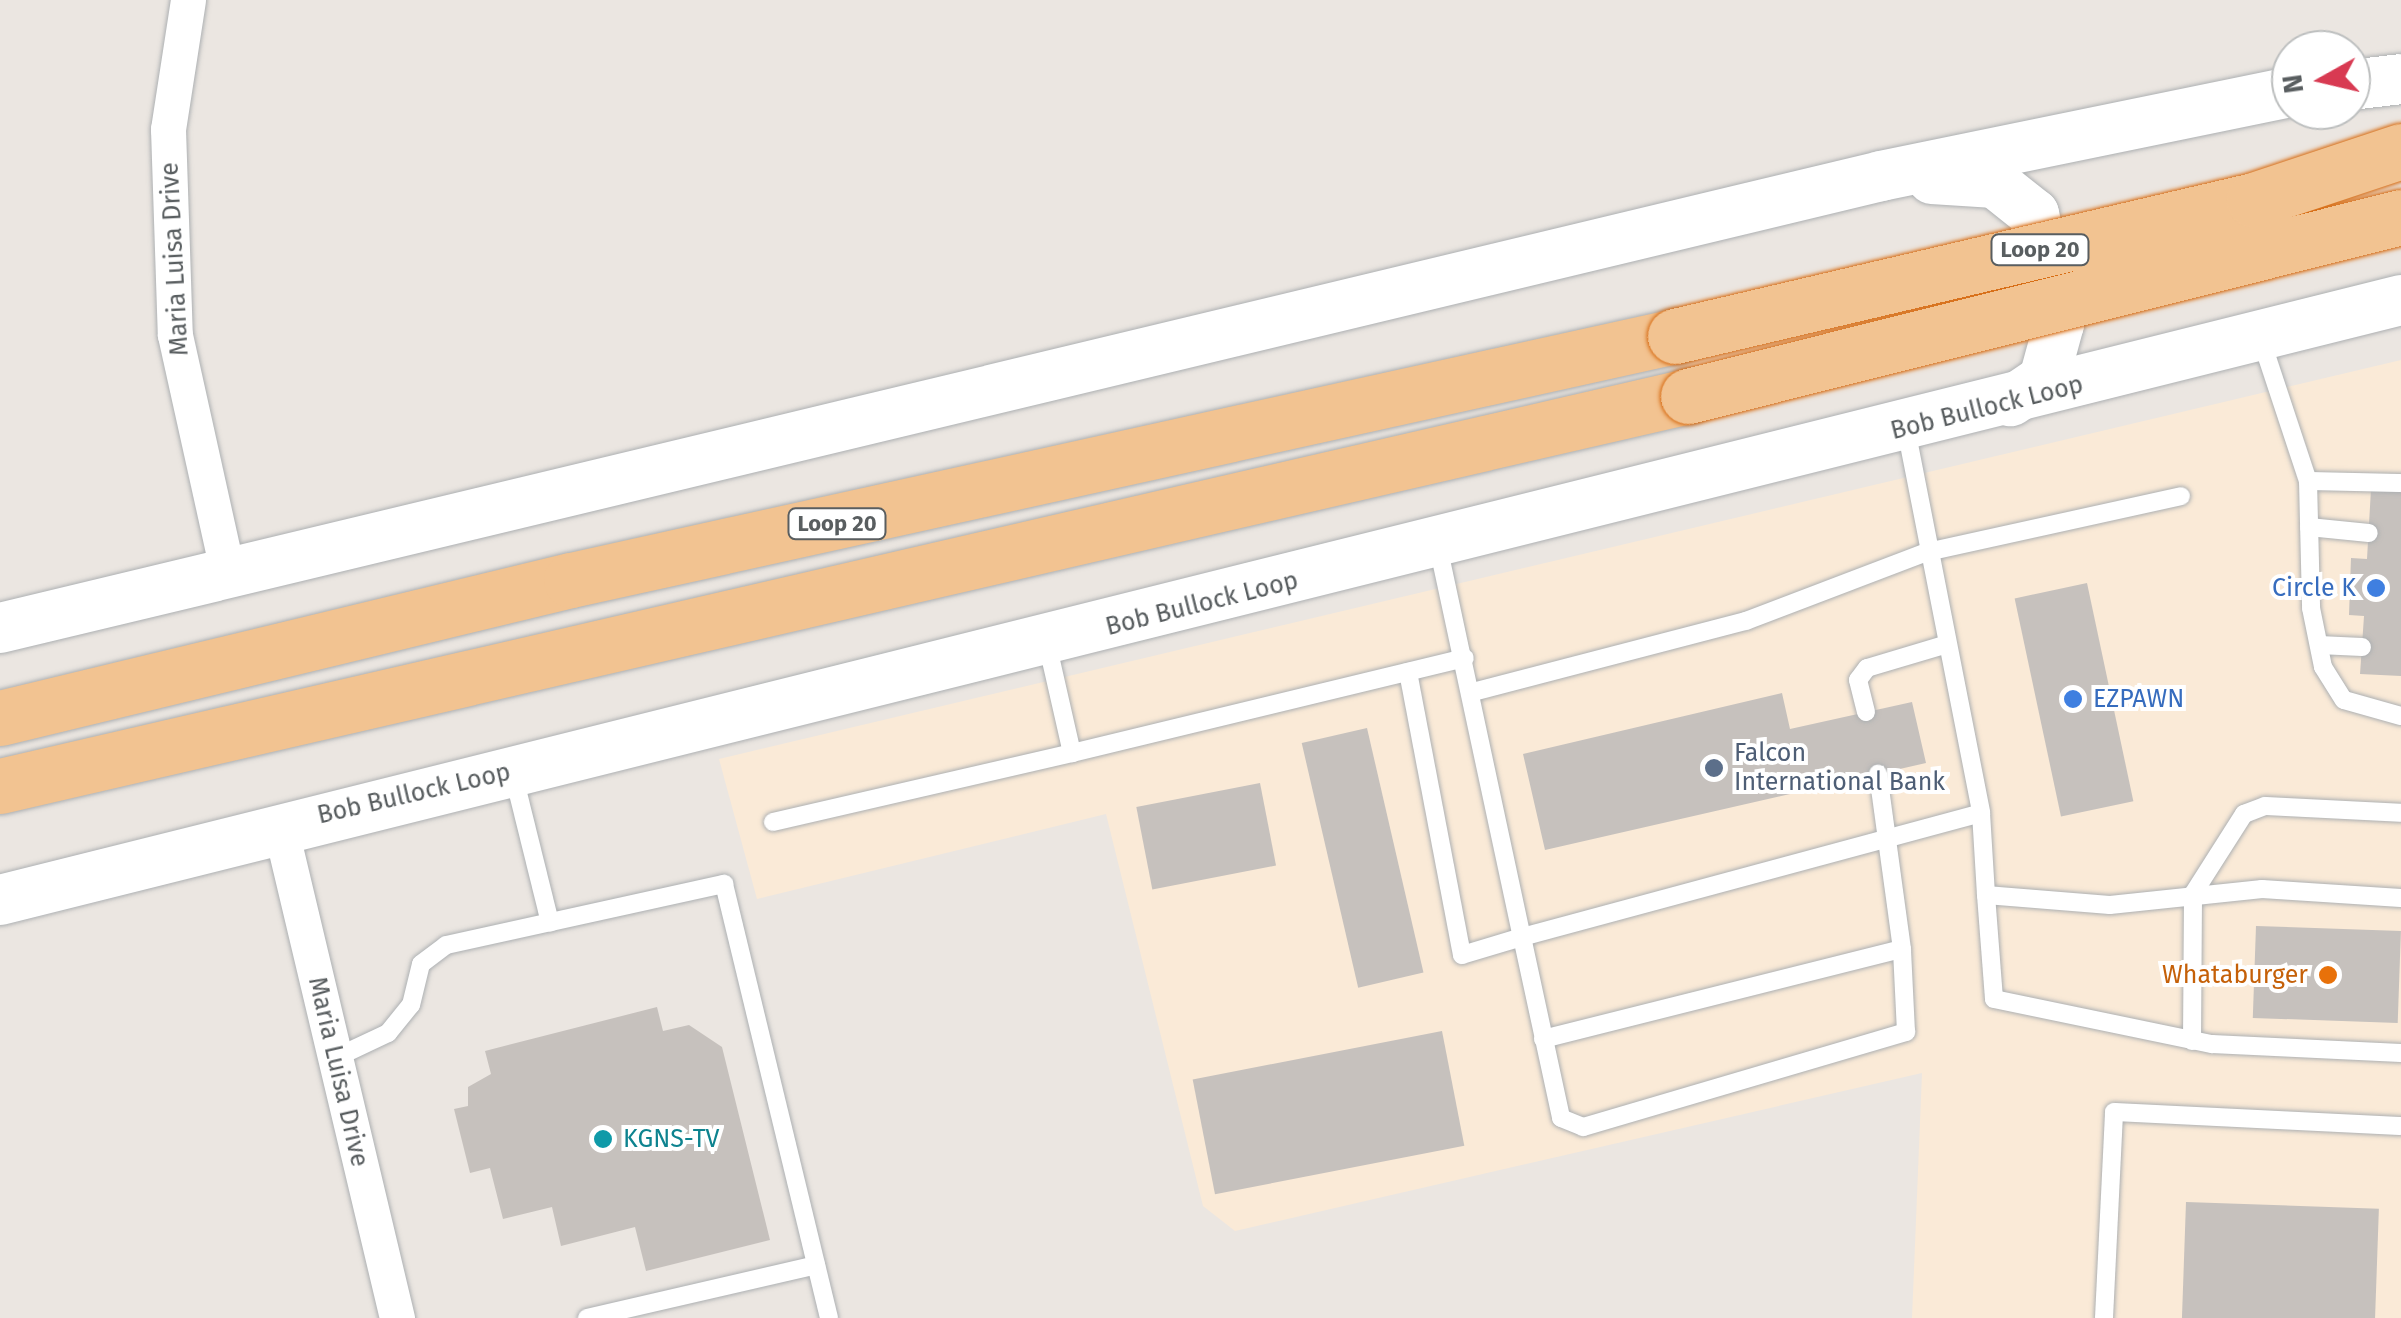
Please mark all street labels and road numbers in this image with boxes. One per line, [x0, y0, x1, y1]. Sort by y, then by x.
street label: Maria Luisa Drive [155, 161, 195, 357]
road number: Loop 20 [1990, 233, 2090, 267]
street label: Bob Bullock Loop [1888, 370, 2086, 446]
road number: Loop 20 [787, 507, 887, 541]
street label: Bob Bullock Loop [1103, 566, 1301, 642]
street label: Bob Bullock Loop [314, 757, 514, 831]
street label: Maria Luisa Drive [302, 974, 374, 1170]

